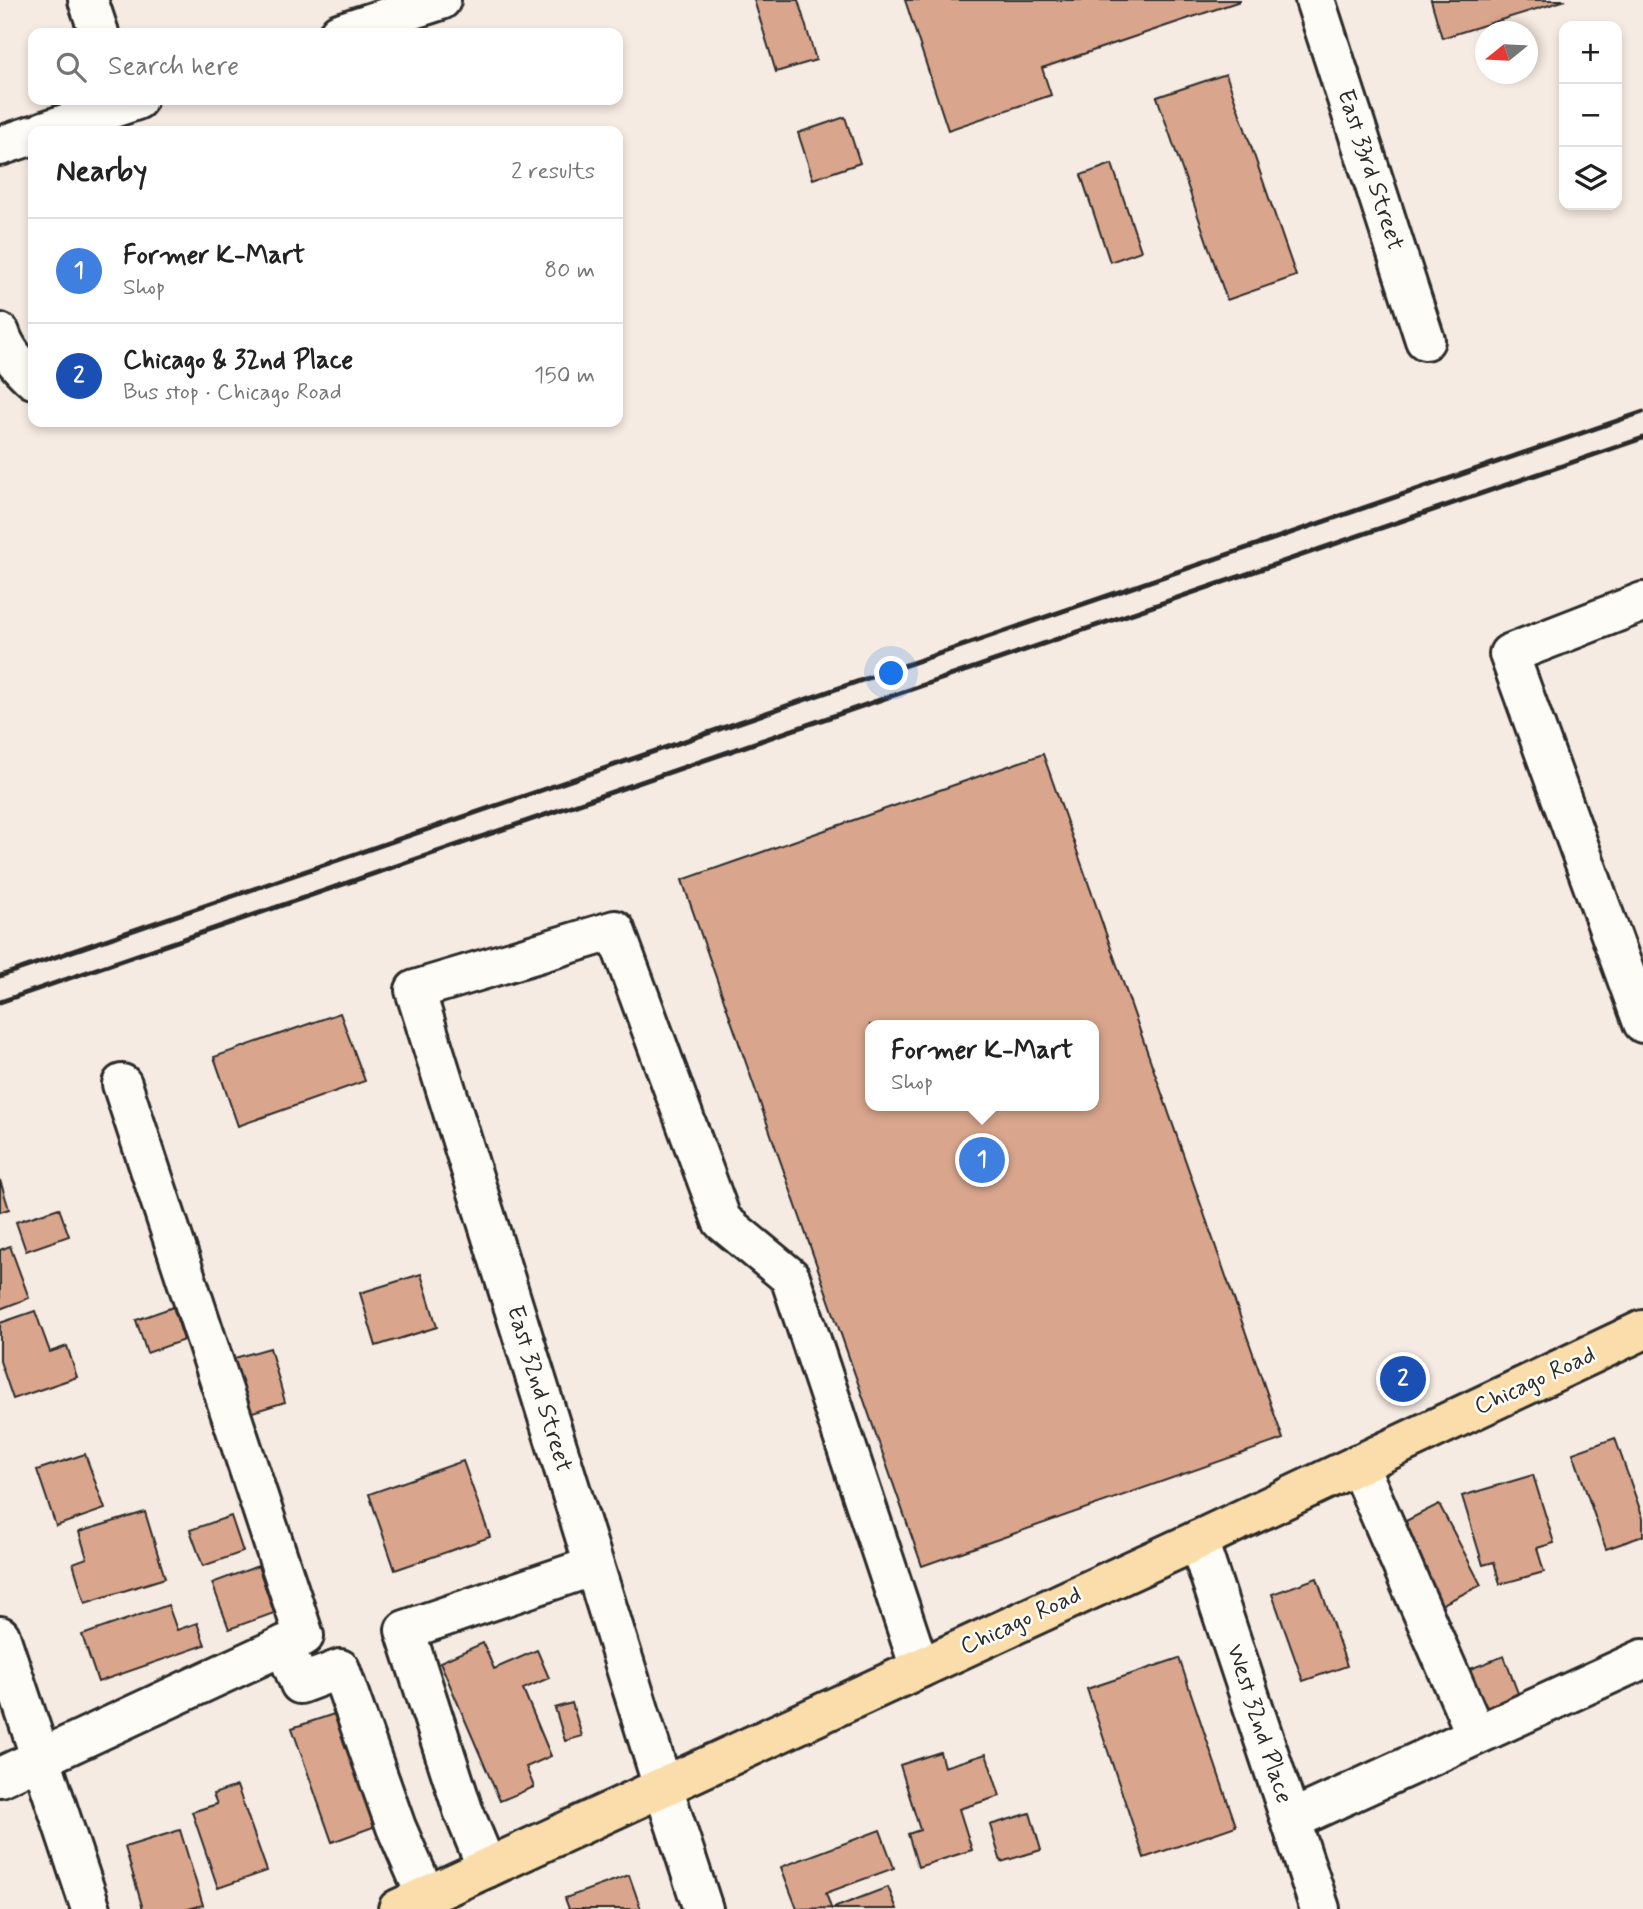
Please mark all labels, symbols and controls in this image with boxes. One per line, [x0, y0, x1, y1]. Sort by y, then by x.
north arrow [1475, 21, 1538, 84]
map controls [1559, 21, 1622, 210]
button: + [1559, 21, 1622, 84]
search box [28, 28, 623, 105]
icon: search [52, 48, 90, 86]
text: Search here [108, 50, 239, 84]
button: − [1559, 84, 1622, 147]
street label: East 33rd Street [1329, 85, 1411, 255]
button: layers [1559, 147, 1622, 210]
text: Nearby [56, 152, 147, 191]
text: 2 results [511, 157, 595, 187]
text: Former K-Mart [123, 239, 305, 273]
text: 1 [74, 256, 84, 286]
text: 80 m [544, 256, 595, 286]
text: Shop [123, 273, 165, 303]
text: Chicago & 32nd Place [123, 344, 353, 378]
text: 2 [73, 361, 85, 391]
text: 150 m [534, 361, 595, 391]
text: Bus stop · Chicago Road [123, 378, 342, 408]
your location [874, 656, 908, 690]
popup [865, 1020, 1099, 1111]
text: Former K-Mart [891, 1034, 1073, 1068]
text: Shop [891, 1068, 933, 1098]
pin: 1 [959, 1134, 1005, 1186]
street label: East 32nd Street [499, 1302, 579, 1476]
street label: Chicago Road [1469, 1339, 1601, 1423]
pin: 2 [1380, 1353, 1426, 1405]
street label: Chicago Road [955, 1579, 1087, 1663]
street label: West 32nd Place [1219, 1640, 1299, 1808]

